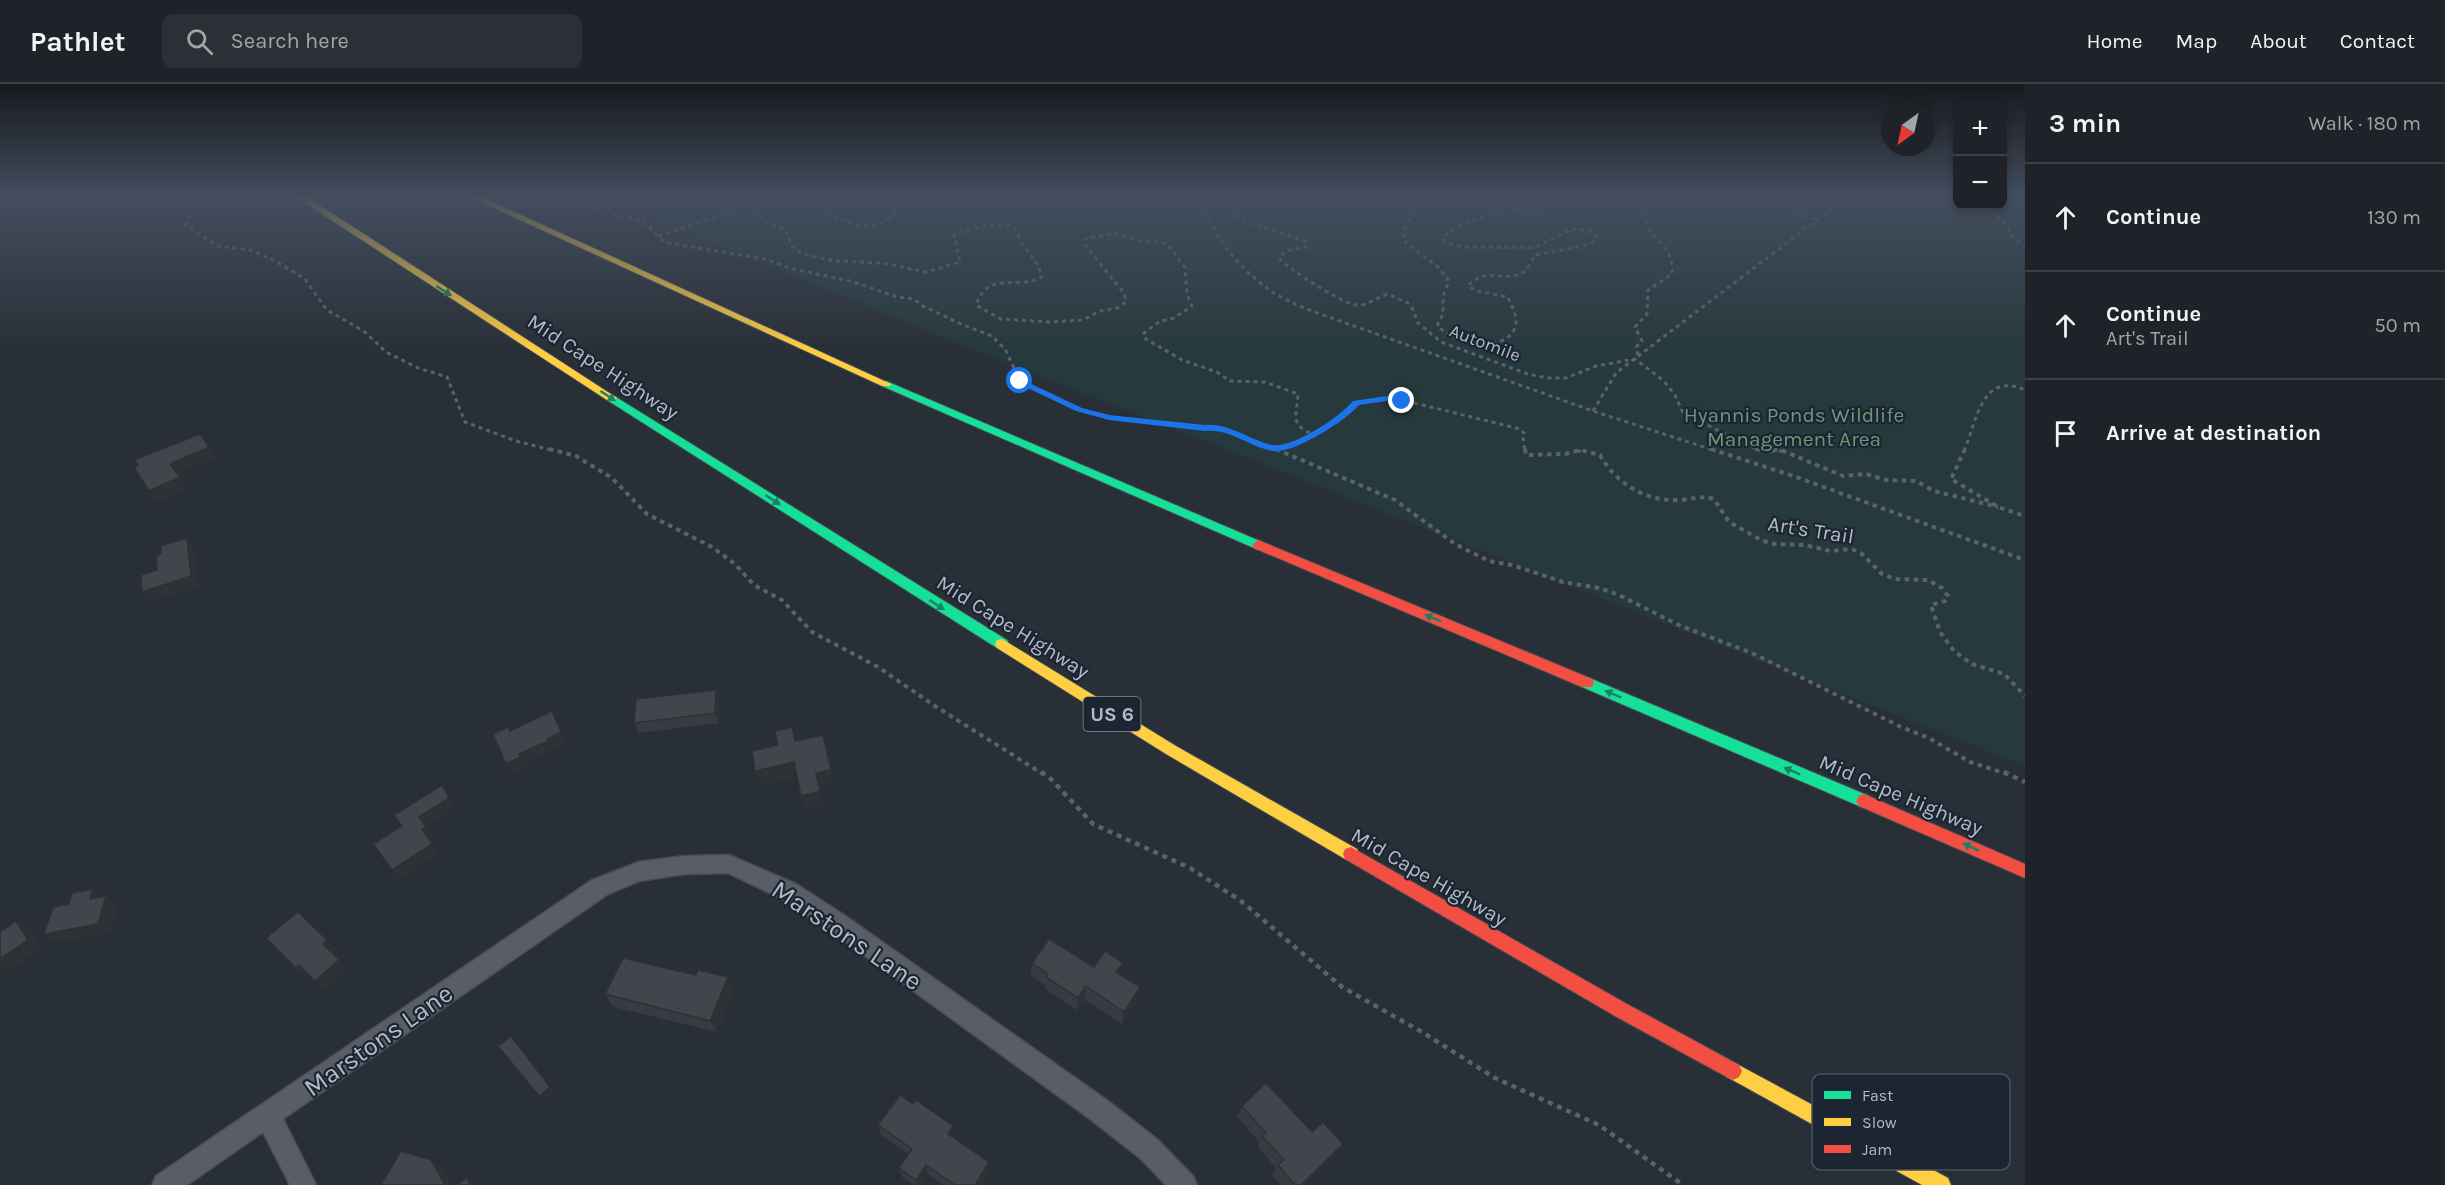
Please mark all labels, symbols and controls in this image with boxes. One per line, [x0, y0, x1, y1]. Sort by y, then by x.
search box [162, 14, 582, 68]
text: Pathlet [30, 25, 126, 58]
icon: search [183, 25, 216, 58]
text: Search here [231, 28, 349, 54]
text: Home [2087, 29, 2143, 53]
text: Map [2176, 29, 2217, 53]
text: About [2250, 29, 2307, 53]
text: Contact [2340, 29, 2415, 53]
north arrow [1881, 102, 1935, 156]
map controls [1953, 102, 2007, 210]
button: + [1953, 102, 2007, 156]
text: 3 min [2049, 108, 2121, 139]
text: Walk · 180 m [2309, 112, 2421, 135]
button: − [1953, 156, 2007, 210]
icon: ahead [2049, 201, 2082, 234]
text: Continue [2106, 204, 2201, 230]
text: 130 m [2367, 206, 2421, 229]
one-way arrow [436, 285, 452, 296]
text: Continue [2106, 301, 2201, 327]
street label: Mid Cape Highway [523, 309, 683, 425]
icon: ahead [2049, 309, 2082, 342]
text: 50 m [2374, 314, 2421, 337]
street label: Automile [1446, 319, 1524, 367]
text: Art's Trail [2106, 327, 2189, 350]
route start [1006, 367, 1032, 393]
route end [1388, 387, 1414, 413]
one-way arrow [600, 390, 616, 402]
park label: Hyannis Ponds Wildlife Management Area [1684, 403, 1904, 451]
icon: arrive [2049, 417, 2082, 450]
text: Arrive at destination [2106, 420, 2321, 446]
one-way arrow [765, 494, 781, 506]
street label: Art's Trail [1766, 511, 1856, 549]
street label: Mid Cape Highway [932, 570, 1094, 684]
one-way arrow [929, 600, 946, 611]
one-way arrow [1424, 613, 1442, 622]
one-way arrow [1603, 689, 1621, 699]
road number: US 6 [1084, 697, 1140, 731]
street label: Mid Cape Highway [1816, 750, 1987, 840]
one-way arrow [1784, 766, 1801, 775]
street label: Mid Cape Highway [1347, 823, 1511, 931]
one-way arrow [1963, 843, 1980, 852]
street label: Marstons Lane [766, 874, 928, 997]
street label: Marstons Lane [298, 978, 459, 1103]
legend [1812, 1074, 2010, 1170]
text: Fast [1862, 1086, 1893, 1105]
text: Slow [1862, 1113, 1897, 1132]
text: Jam [1862, 1140, 1892, 1159]

